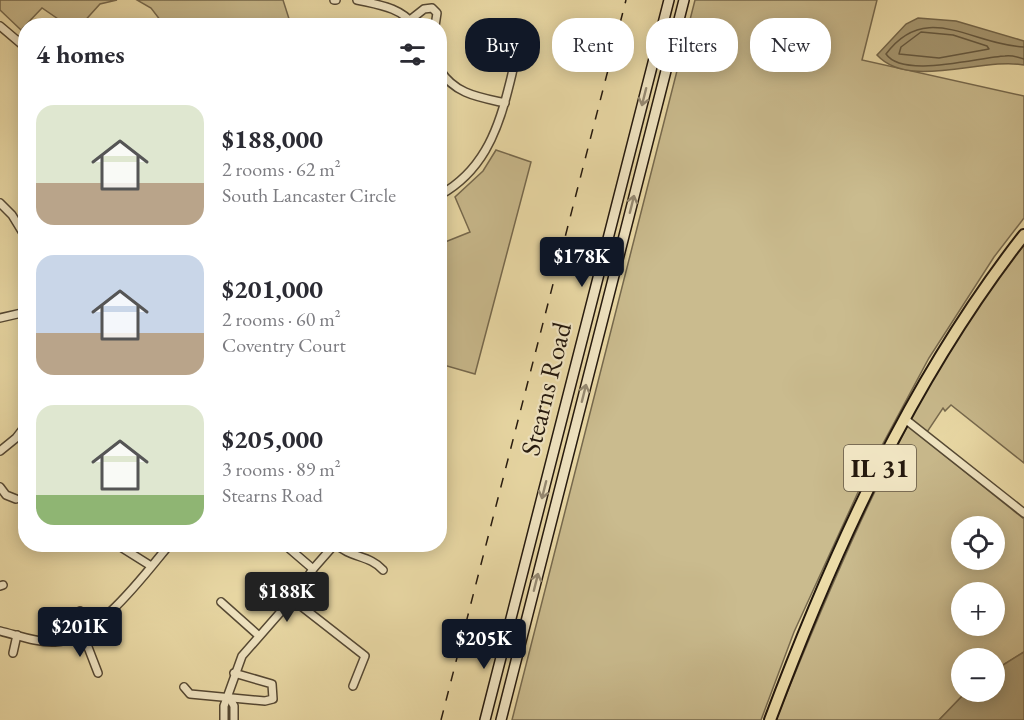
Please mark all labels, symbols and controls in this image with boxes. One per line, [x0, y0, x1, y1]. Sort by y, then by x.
chip: Buy [465, 18, 540, 72]
chip: Rent [552, 18, 634, 72]
chip: Filters [646, 18, 738, 72]
chip: New [750, 18, 831, 72]
text: 4 homes [36, 37, 125, 71]
icon: filters [396, 38, 429, 71]
one-way arrow [637, 88, 649, 107]
text: $188,000 [222, 122, 323, 156]
icon: home [84, 129, 156, 201]
text: 2 rooms · 62 m² [222, 156, 341, 182]
text: South Lancaster Circle [222, 182, 396, 208]
one-way arrow [626, 195, 638, 214]
pin: $178K [540, 237, 624, 288]
text: $178K [554, 243, 610, 269]
text: $201,000 [222, 272, 323, 306]
icon: home [84, 279, 156, 351]
text: 2 rooms · 60 m² [222, 306, 341, 332]
street label: Stearns Road [512, 318, 579, 459]
text: Coventry Court [222, 332, 346, 358]
one-way arrow [578, 384, 590, 403]
text: $205,000 [222, 422, 323, 456]
icon: home [84, 429, 156, 501]
road number: IL 31 [844, 445, 916, 491]
text: 3 rooms · 89 m² [222, 456, 341, 482]
one-way arrow [537, 480, 549, 499]
text: Stearns Road [222, 482, 323, 508]
map controls [951, 516, 1005, 702]
button: locate [951, 516, 1005, 570]
pin: $188K [245, 572, 329, 623]
one-way arrow [530, 573, 542, 592]
text: $188K [259, 578, 315, 604]
button: + [951, 582, 1005, 636]
pin: $201K [38, 607, 122, 658]
text: $201K [52, 613, 108, 639]
pin: $205K [442, 619, 526, 670]
text: $205K [456, 625, 512, 651]
button: − [951, 648, 1005, 702]

